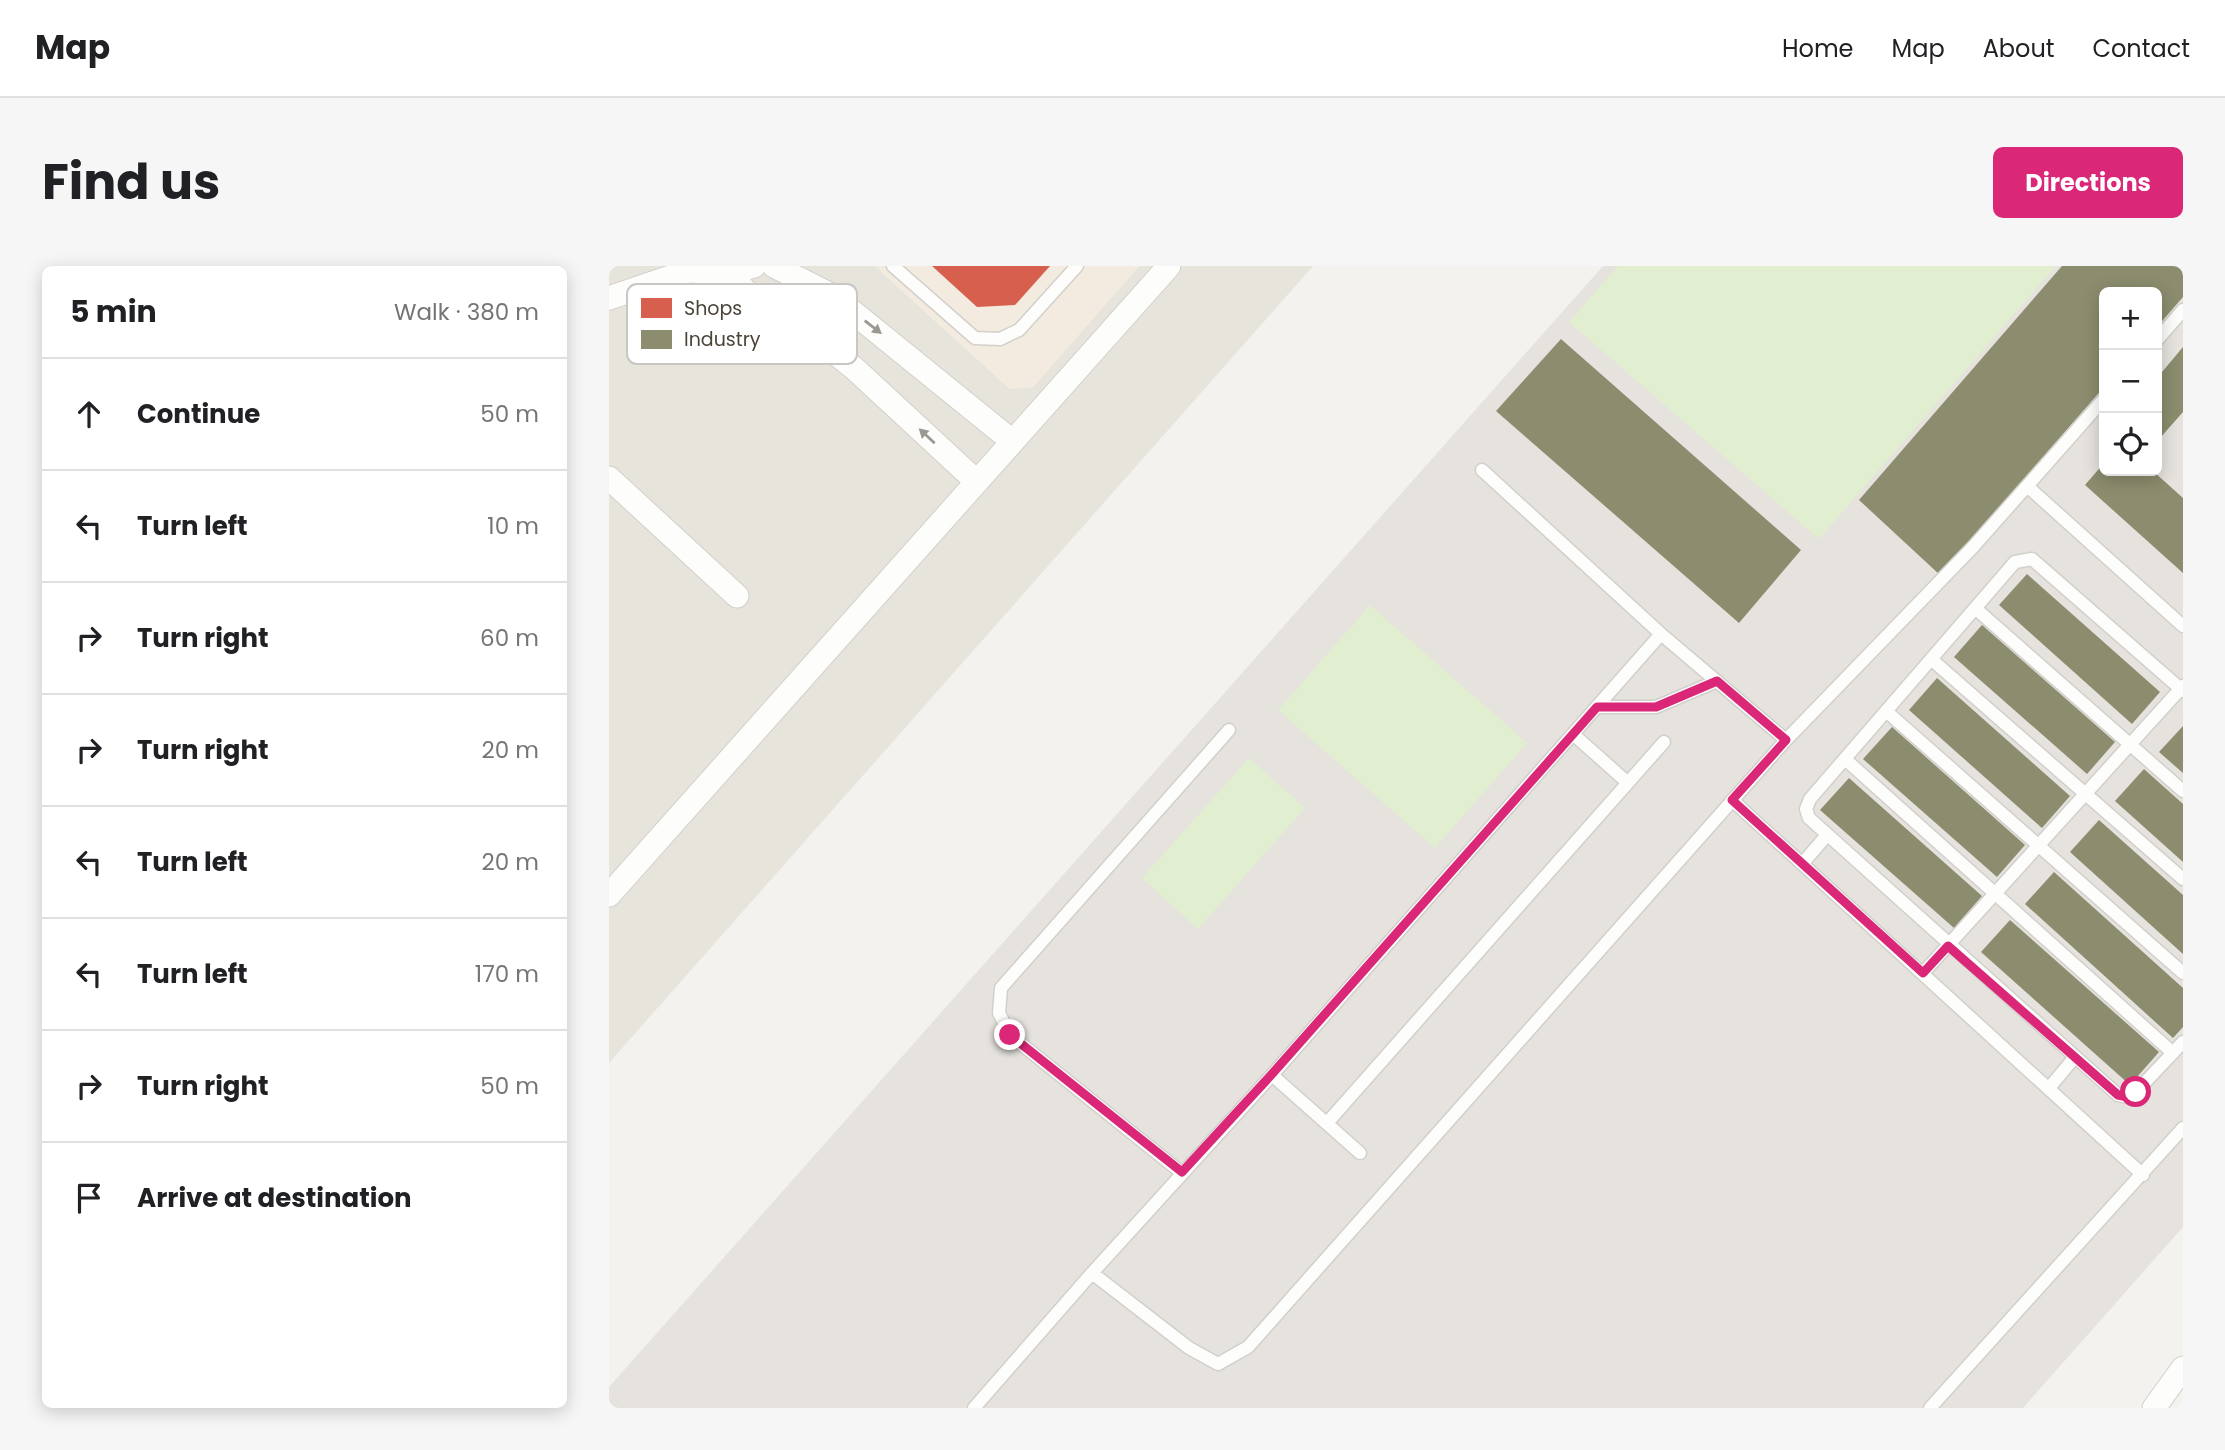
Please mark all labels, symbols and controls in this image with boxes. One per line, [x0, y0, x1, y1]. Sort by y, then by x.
text: Map [35, 24, 110, 71]
text: Home [1782, 32, 1854, 65]
text: Map [1892, 32, 1945, 65]
text: About [1983, 32, 2054, 65]
text: Contact [2092, 32, 2190, 65]
button: Directions [1993, 147, 2183, 218]
text: Find us [42, 148, 220, 216]
legend [627, 284, 857, 364]
map controls [2099, 287, 2162, 476]
button: + [2099, 287, 2162, 350]
text: 5 min [70, 290, 157, 333]
text: Shops [684, 295, 742, 322]
text: Walk · 380 m [394, 296, 539, 328]
one-way arrow [864, 319, 882, 334]
text: Industry [684, 326, 761, 353]
button: − [2099, 350, 2162, 413]
icon: ahead [70, 395, 108, 433]
text: Continue [137, 396, 260, 432]
text: 50 m [480, 398, 539, 430]
button: locate [2099, 413, 2162, 476]
one-way arrow [918, 428, 936, 444]
icon: left [70, 507, 108, 545]
text: Turn left [137, 508, 248, 544]
text: 10 m [487, 510, 539, 542]
icon: right [70, 619, 108, 657]
text: Turn right [137, 620, 269, 656]
text: 60 m [480, 622, 539, 654]
icon: right [70, 731, 108, 769]
text: Turn right [137, 732, 269, 768]
text: 20 m [481, 734, 539, 766]
icon: left [70, 843, 108, 881]
text: Turn left [137, 844, 248, 880]
text: 20 m [481, 846, 539, 878]
icon: left [70, 955, 108, 993]
text: Turn left [137, 956, 248, 992]
text: 170 m [475, 958, 539, 990]
route end [994, 1019, 1025, 1050]
icon: right [70, 1067, 108, 1105]
text: Turn right [137, 1068, 269, 1104]
text: 50 m [480, 1070, 539, 1102]
route start [2120, 1076, 2151, 1107]
icon: arrive [70, 1179, 108, 1217]
text: Arrive at destination [137, 1180, 412, 1216]

